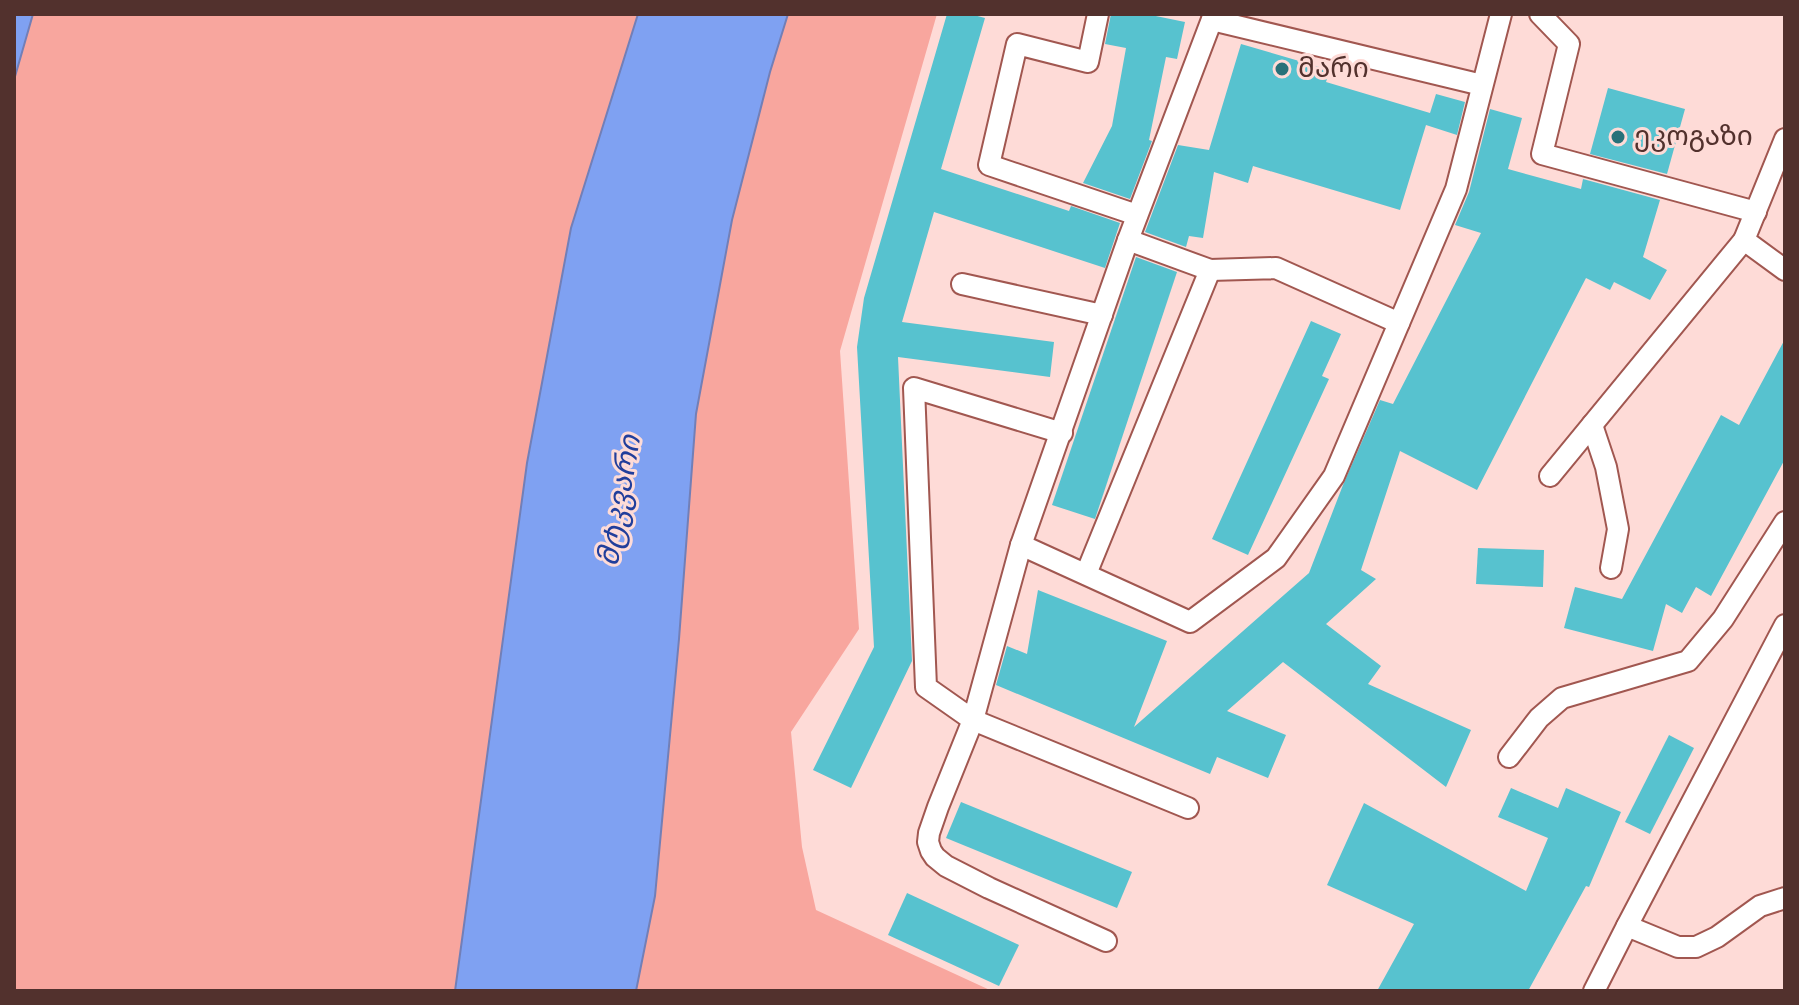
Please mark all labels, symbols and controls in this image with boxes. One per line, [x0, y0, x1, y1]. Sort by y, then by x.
place label: მარი [1298, 55, 1369, 83]
marker: მარი [1273, 60, 1291, 78]
place label: ეკოგაზი [1634, 123, 1753, 152]
marker: ეკოგაზი [1609, 128, 1627, 146]
water label: მტკვარი [594, 431, 649, 569]

